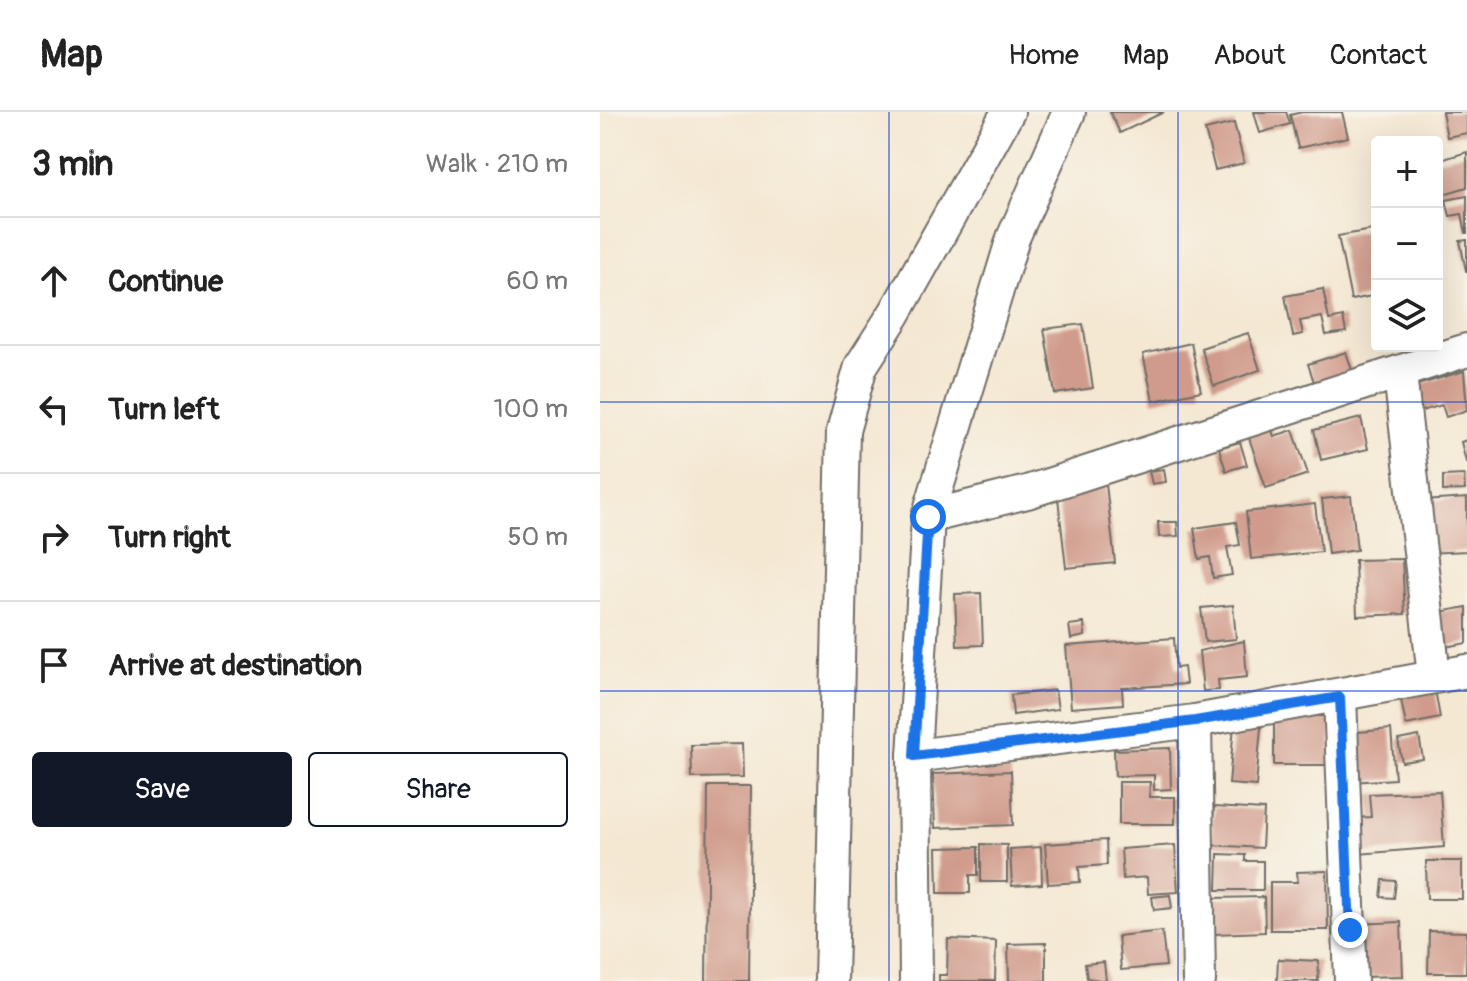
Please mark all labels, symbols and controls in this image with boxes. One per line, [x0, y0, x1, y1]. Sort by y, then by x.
text: Map [40, 31, 103, 79]
text: Home [1008, 38, 1079, 73]
text: Map [1123, 38, 1169, 73]
text: About [1213, 38, 1286, 73]
text: Contact [1330, 38, 1427, 73]
map controls [1371, 136, 1443, 352]
button: + [1371, 136, 1443, 208]
text: 3 min [32, 143, 114, 186]
text: Walk · 210 m [426, 148, 568, 180]
button: − [1371, 208, 1443, 280]
icon: ahead [32, 259, 76, 303]
text: Continue [108, 263, 223, 300]
text: 60 m [506, 265, 568, 297]
button: layers [1371, 280, 1443, 352]
icon: left [32, 387, 76, 431]
text: Turn left [108, 391, 219, 428]
text: 100 m [494, 393, 568, 425]
route start [910, 499, 946, 535]
icon: right [32, 515, 76, 559]
text: Turn right [108, 519, 231, 556]
text: 50 m [507, 521, 568, 553]
icon: arrive [32, 643, 76, 687]
text: Arrive at destination [108, 647, 362, 684]
button: Save [32, 752, 292, 827]
button: Share [308, 752, 568, 827]
route end [1332, 912, 1368, 948]

